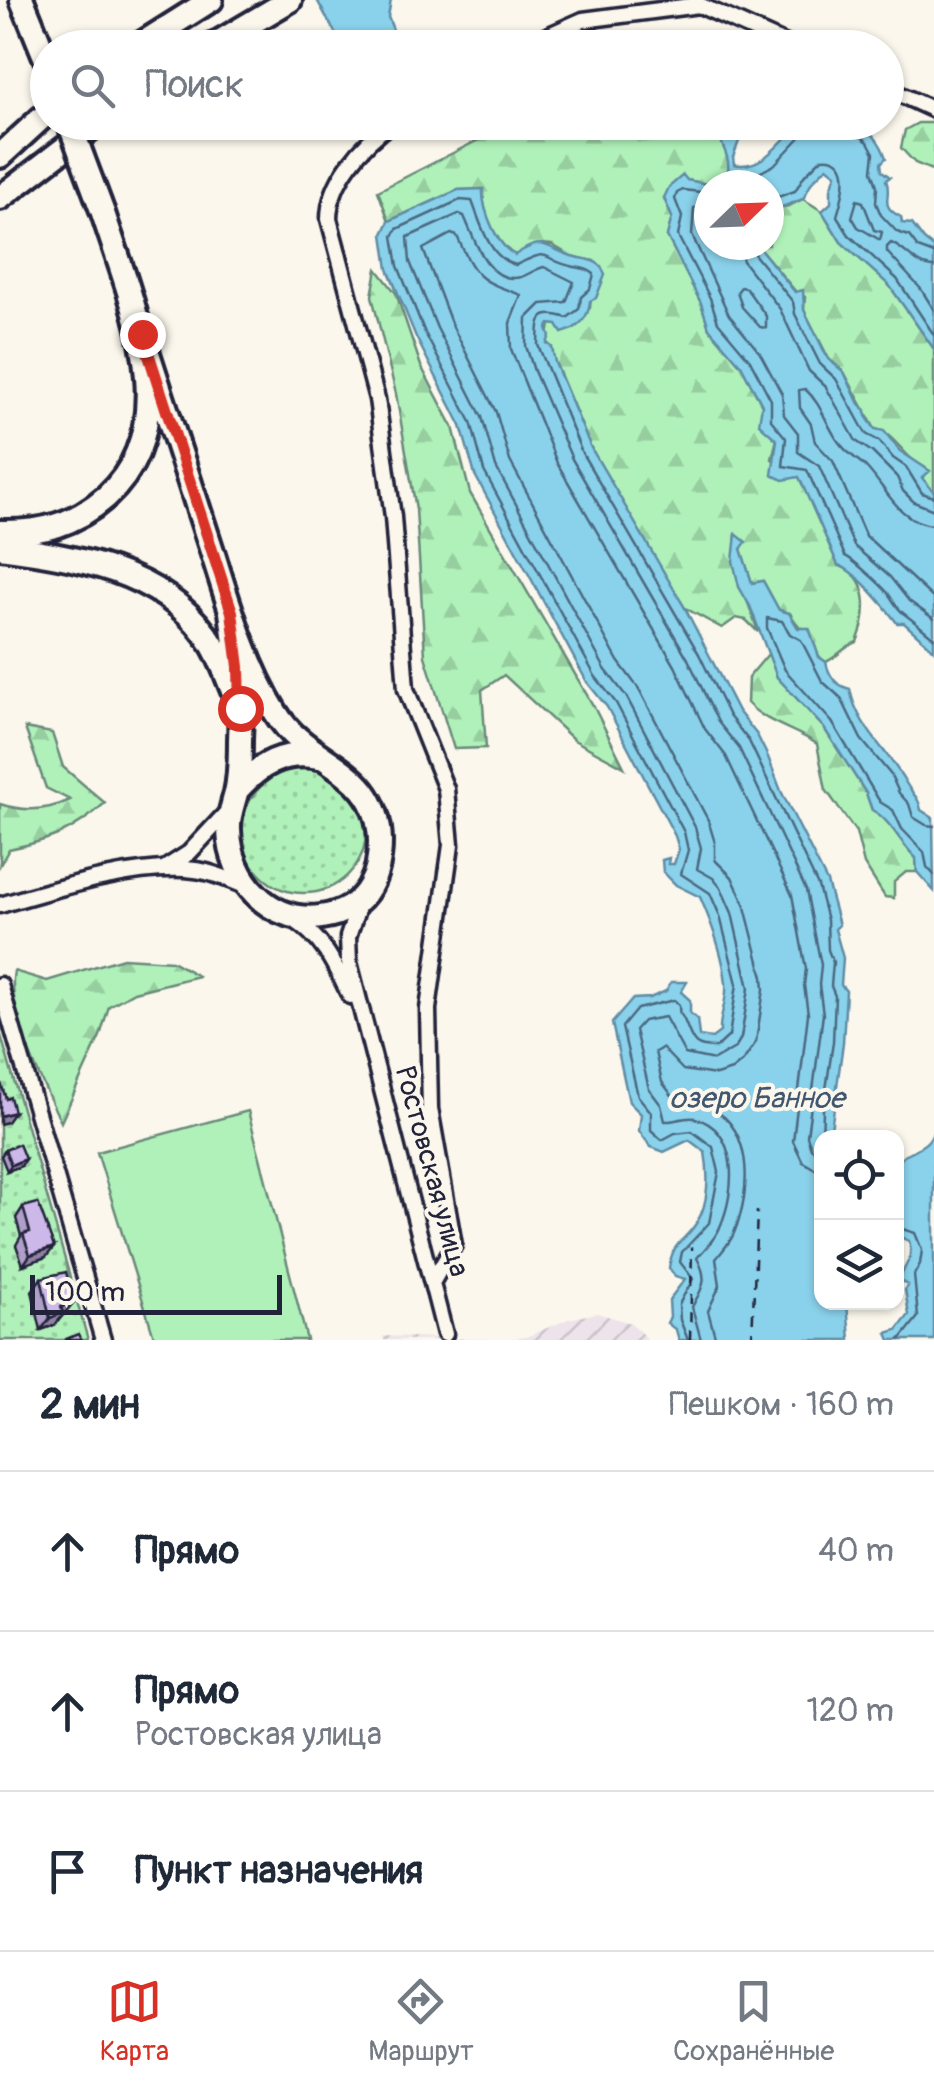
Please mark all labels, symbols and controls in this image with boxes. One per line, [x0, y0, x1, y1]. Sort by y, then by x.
search box [30, 30, 904, 140]
icon: search [65, 58, 120, 113]
text: Поиск [145, 61, 244, 109]
north arrow [694, 170, 784, 260]
route end [120, 312, 166, 358]
route start [218, 686, 264, 732]
street label: Ростовская улица [387, 1062, 476, 1280]
water label: озеро Банное [670, 1080, 848, 1117]
map controls [814, 1130, 904, 1310]
button: locate [814, 1130, 904, 1220]
button: layers [814, 1220, 904, 1310]
scale bar [30, 1270, 282, 1314]
text: 100 m [45, 1275, 125, 1310]
text: 2 мин [40, 1379, 140, 1431]
text: Пешком · 160 m [669, 1385, 894, 1425]
icon: ahead [40, 1524, 95, 1579]
text: Прямо [135, 1527, 239, 1575]
text: 40 m [818, 1531, 894, 1571]
text: Прямо [135, 1667, 239, 1715]
icon: ahead [40, 1684, 95, 1739]
text: 120 m [806, 1691, 894, 1731]
text: Ростовская улица [135, 1715, 382, 1755]
icon: arrive [40, 1844, 95, 1899]
text: Пункт назначения [135, 1847, 423, 1895]
tab: Карта [100, 1974, 169, 2069]
tab: Маршрут [368, 1974, 474, 2069]
tab: Сохранённые [673, 1974, 834, 2069]

